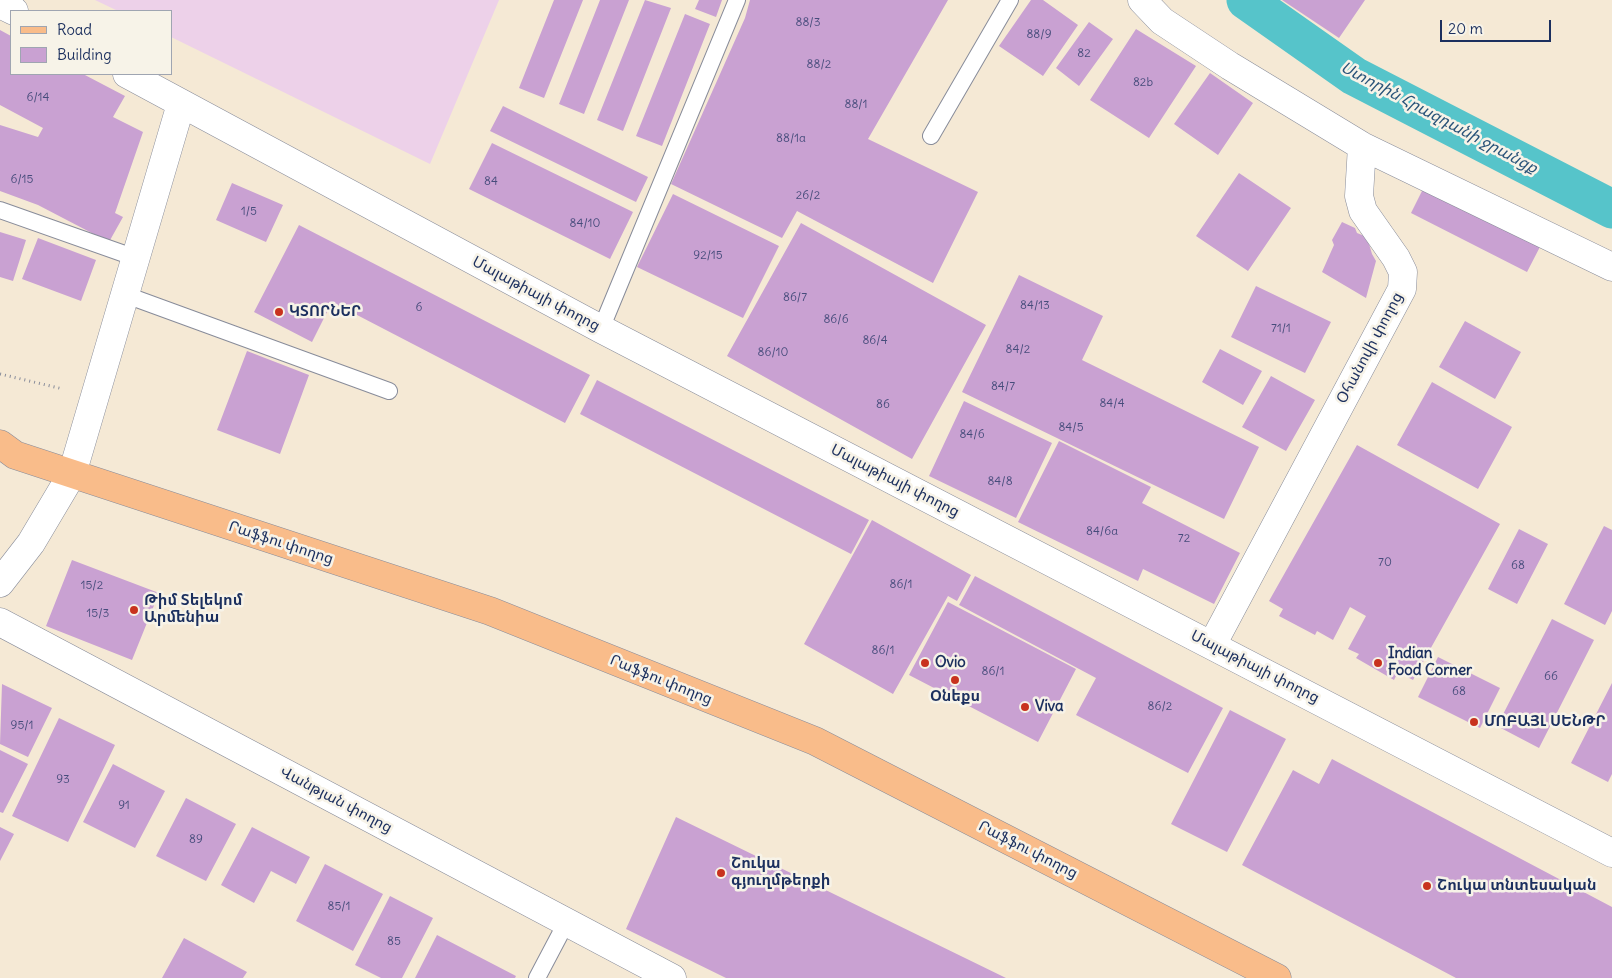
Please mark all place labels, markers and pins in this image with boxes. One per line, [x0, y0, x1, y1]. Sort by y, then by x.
place label: ԿՏՈՐՆԵՐ [289, 303, 361, 321]
marker: ԿՏՈՐՆԵՐ [273, 306, 285, 318]
place label: Թիմ Տելեկոմ Արմենիա [144, 592, 242, 627]
marker: Թիմ Տելեկոմ Արմենիա [128, 604, 140, 616]
place label: Indian Food Corner [1388, 645, 1472, 680]
place label: Ovio [935, 654, 966, 672]
marker: Ovio [919, 657, 931, 669]
marker: Indian Food Corner [1372, 657, 1384, 669]
marker: Օնեքս [949, 674, 961, 686]
place label: Օնեքս [930, 688, 980, 706]
place label: Viva [1035, 698, 1063, 716]
marker: Viva [1019, 701, 1031, 713]
place label: ՄՈԲԱՅԼ ՍԵՆԹՐ [1484, 713, 1606, 731]
marker: ՄՈԲԱՅԼ ՍԵՆԹՐ [1468, 716, 1480, 728]
place label: Շուկա գյուղմթերքի [731, 855, 830, 890]
marker: Շուկա գյուղմթերքի [715, 867, 727, 879]
place label: Շուկա տնտեսական [1437, 877, 1596, 895]
marker: Շուկա տնտեսական [1421, 880, 1433, 892]

